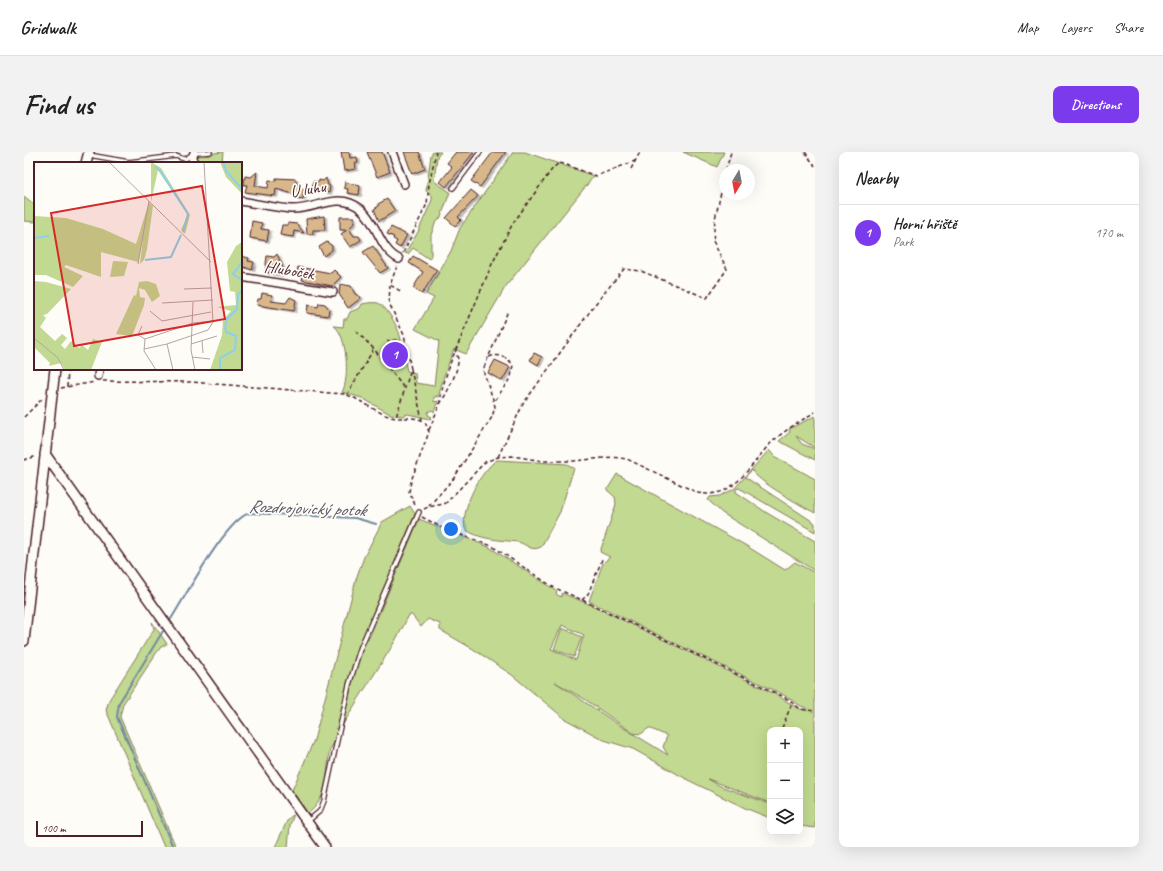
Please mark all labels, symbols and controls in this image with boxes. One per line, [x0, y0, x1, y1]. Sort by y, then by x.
text: Gridwalk [20, 16, 76, 40]
text: Map [1017, 19, 1039, 36]
text: Layers [1061, 19, 1092, 36]
text: Share [1114, 19, 1143, 36]
button: Directions [1053, 86, 1139, 123]
text: Find us [24, 87, 94, 122]
inset map [34, 162, 242, 370]
north arrow [719, 164, 755, 200]
text: Nearby [855, 168, 898, 189]
street label: U luhu [289, 176, 329, 202]
text: Horní hřiště [893, 215, 956, 234]
text: 1 [865, 225, 871, 241]
text: 170 m [1095, 225, 1123, 241]
text: Park [893, 234, 914, 250]
street label: Hluboček [263, 256, 317, 285]
pin: 1 [382, 340, 408, 370]
water label: Rozdrojovický potok [248, 495, 369, 521]
your location [441, 519, 461, 539]
map controls [767, 727, 803, 835]
button: + [767, 727, 803, 763]
button: − [767, 763, 803, 799]
button: layers [767, 799, 803, 835]
scale bar [36, 819, 143, 838]
text: 100 m [42, 821, 66, 835]

